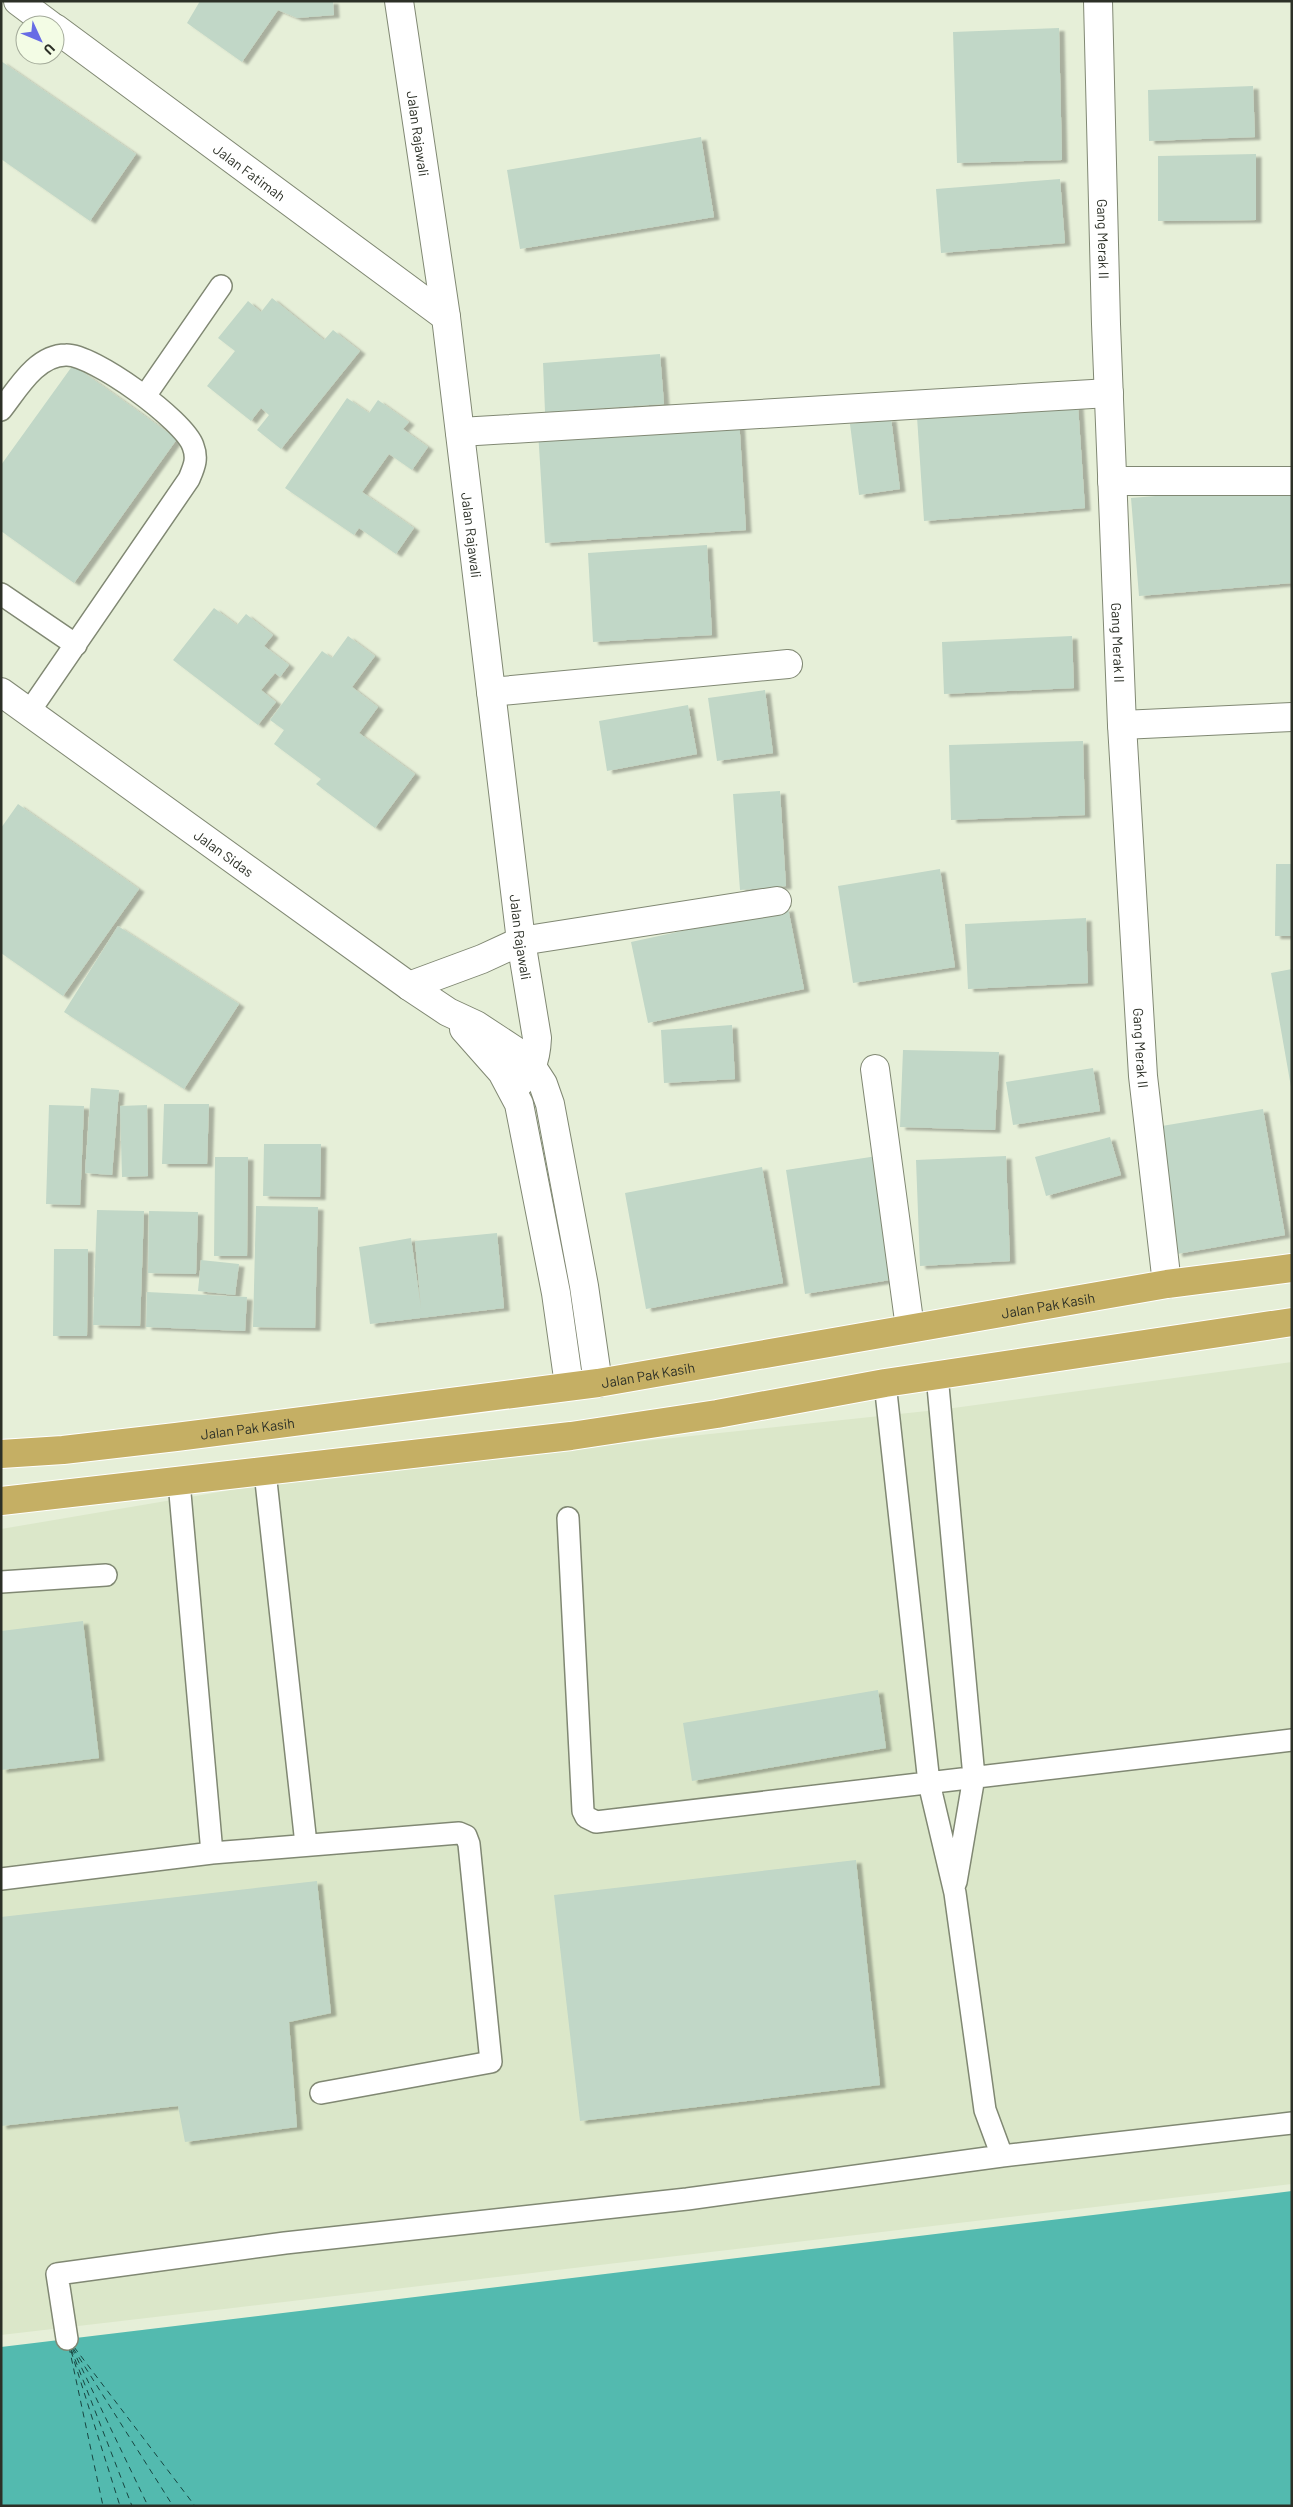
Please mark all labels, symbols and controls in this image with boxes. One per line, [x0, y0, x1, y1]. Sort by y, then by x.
north arrow [15, 15, 65, 65]
text: U [40, 40, 59, 59]
street label: Jalan Rajawali [404, 90, 433, 177]
street label: Jalan Fatimah [210, 140, 289, 204]
street label: Gang Merak II [1094, 199, 1113, 279]
street label: Jalan Rajawali [459, 491, 486, 579]
street label: Gang Merak II [1109, 602, 1129, 683]
street label: Jalan Sidas [191, 826, 257, 880]
street label: Jalan Rajawali [507, 893, 536, 981]
street label: Gang Merak II [1130, 1007, 1153, 1089]
street label: Jalan Pak Kasih [1000, 1288, 1096, 1321]
street label: Jalan Pak Kasih [600, 1358, 696, 1391]
street label: Jalan Pak Kasih [199, 1413, 296, 1442]

